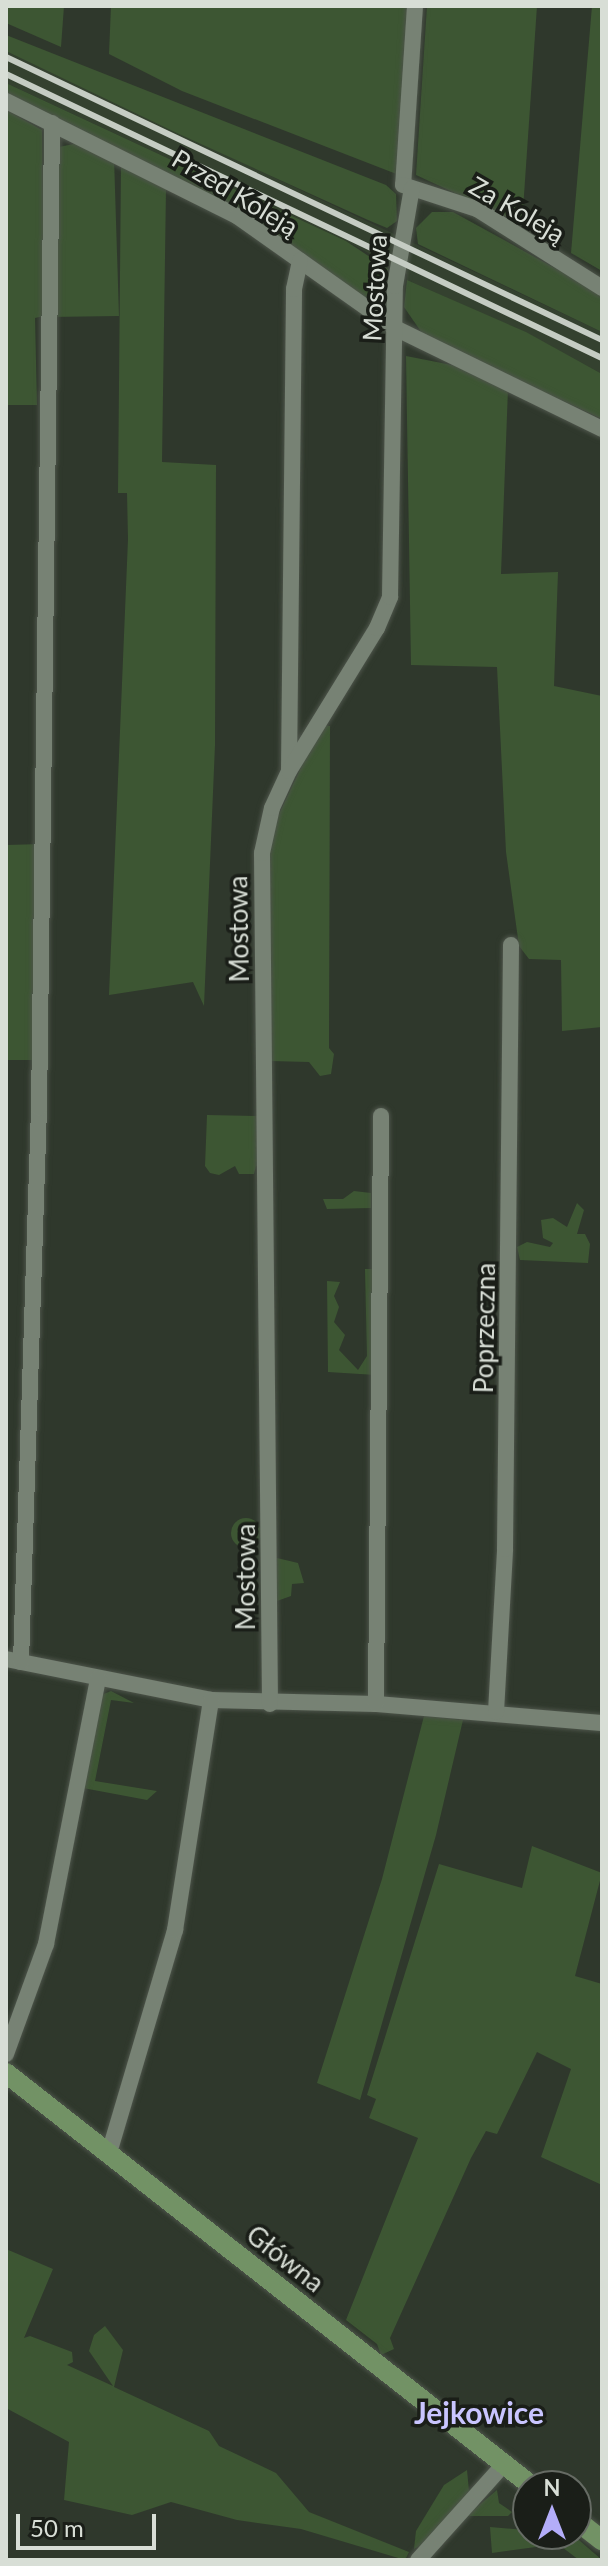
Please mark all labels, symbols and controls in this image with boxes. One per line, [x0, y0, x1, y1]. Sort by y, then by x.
street label: Przed Koleją [166, 143, 304, 243]
street label: Za Koleją [464, 170, 570, 250]
street label: Mostowa [357, 234, 393, 342]
street label: Mostowa [222, 875, 256, 983]
street label: Poprzeczna [468, 1262, 502, 1394]
street label: Mostowa [230, 1524, 262, 1630]
street label: Główna [240, 2219, 330, 2299]
district label: Jejkowice [414, 2394, 544, 2430]
north arrow [512, 2470, 592, 2550]
text: N [544, 2474, 560, 2501]
scale bar [20, 2498, 160, 2548]
text: 50 m [30, 2513, 84, 2542]

